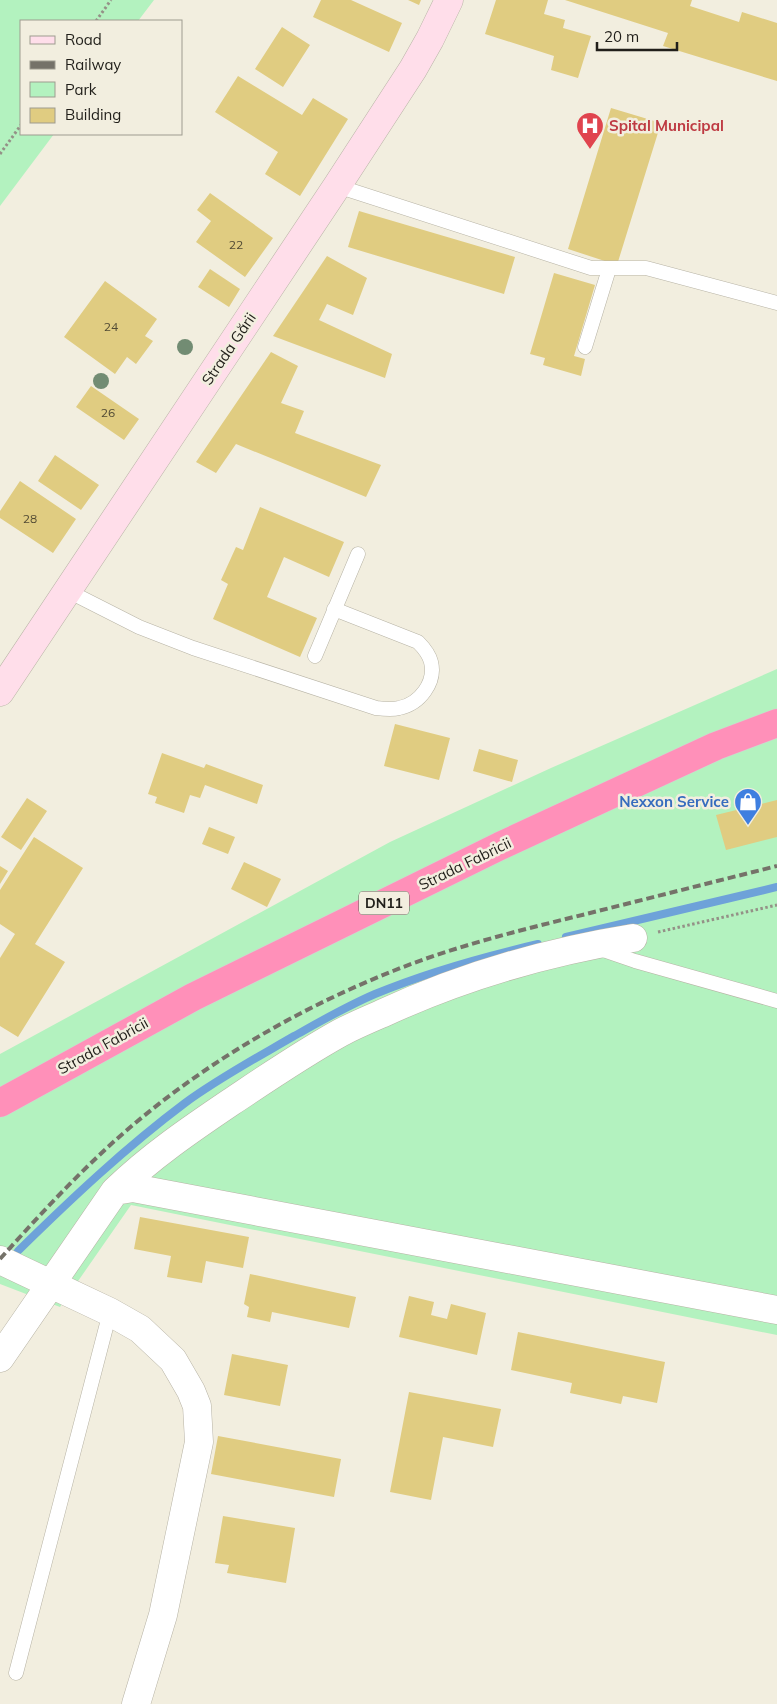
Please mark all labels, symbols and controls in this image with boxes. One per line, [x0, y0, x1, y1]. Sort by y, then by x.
legend [20, 20, 182, 135]
scale bar [597, 20, 677, 52]
text: 20 m [604, 27, 639, 46]
text: Road [65, 30, 102, 49]
text: Railway [65, 55, 121, 74]
text: Park [65, 80, 97, 99]
text: Building [65, 105, 121, 124]
hospital icon: Spital Municipal [575, 111, 605, 150]
place label: Spital Municipal [609, 116, 724, 135]
house number: 22 [229, 237, 243, 252]
street label: Strada Gării [197, 309, 260, 389]
house number: 24 [104, 319, 118, 334]
house number: 26 [101, 405, 115, 420]
house number: 28 [23, 511, 37, 526]
shop icon: Nexxon Service [733, 787, 763, 826]
place label: Nexxon Service [619, 792, 729, 811]
street label: Strada Fabricii [415, 833, 514, 894]
road number: DN11 [359, 891, 409, 914]
street label: Strada Fabricii [54, 1013, 151, 1078]

